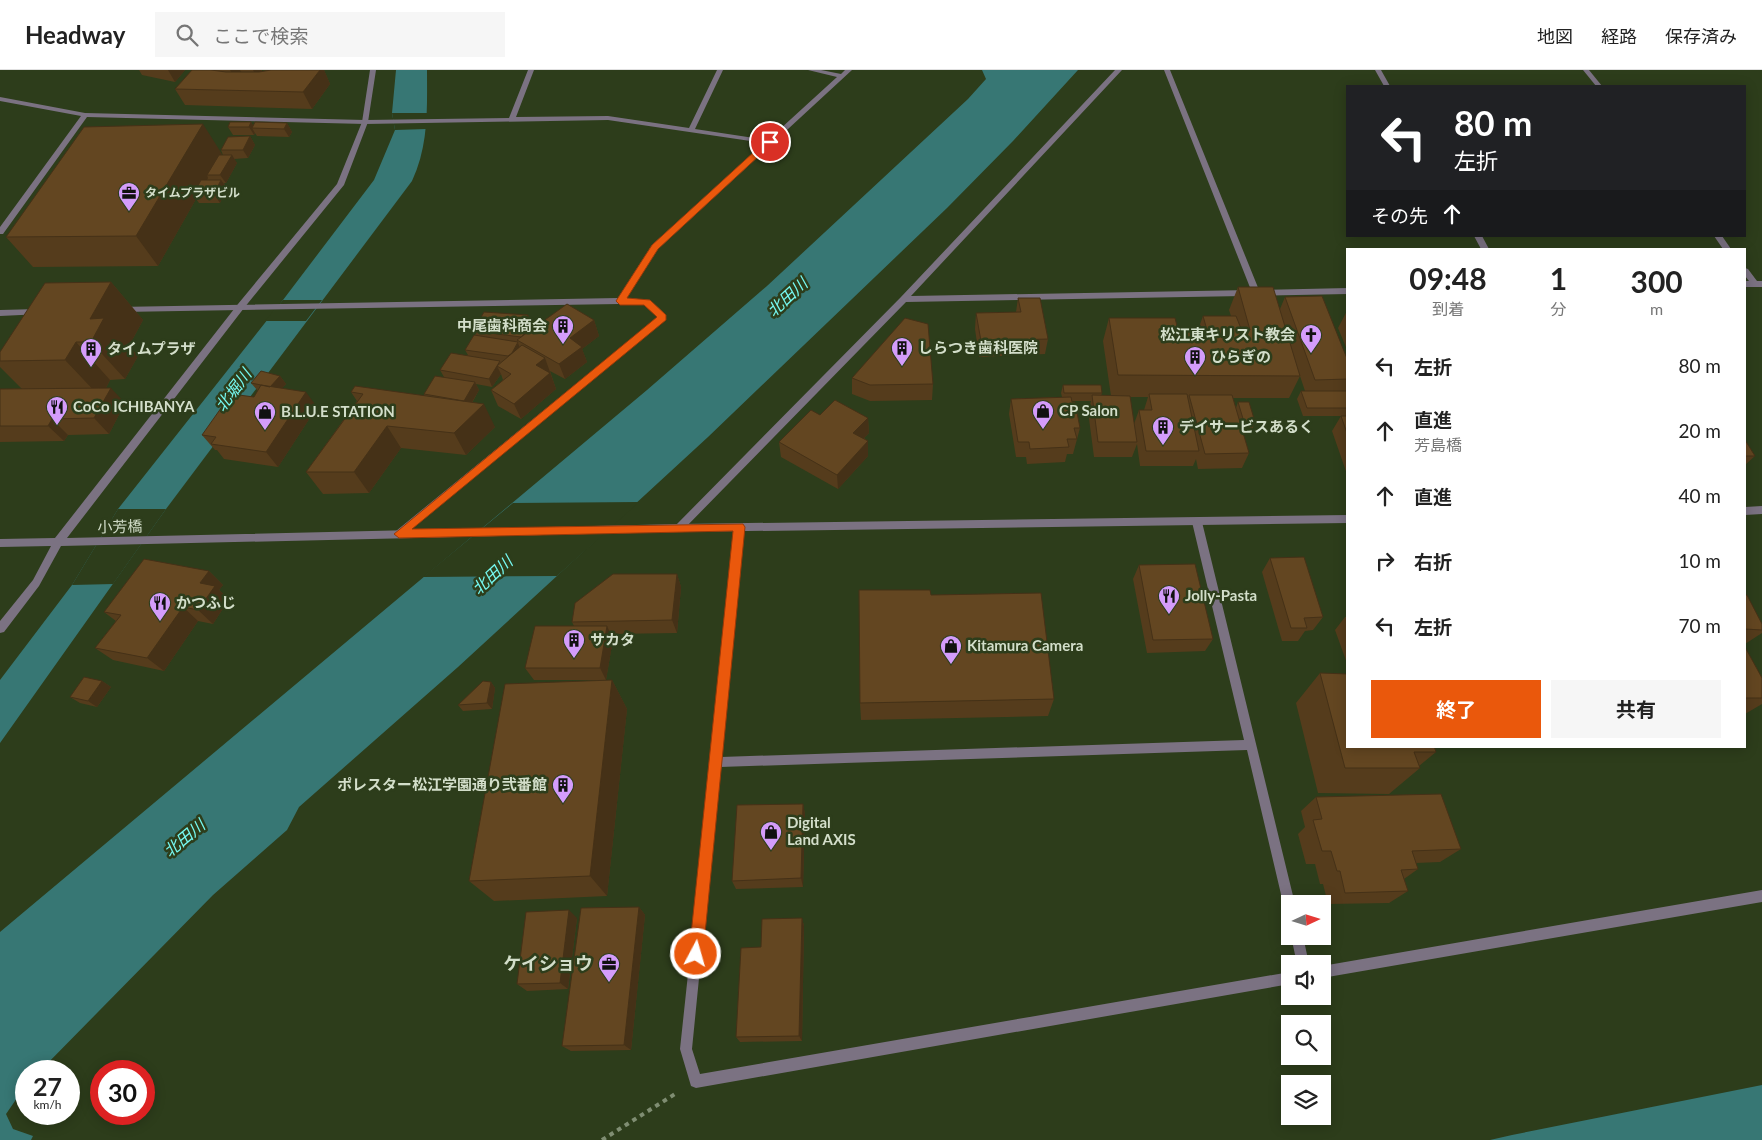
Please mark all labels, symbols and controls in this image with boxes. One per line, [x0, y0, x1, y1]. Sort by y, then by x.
search box [155, 12, 505, 57]
text: Headway [25, 20, 125, 49]
icon: search [173, 21, 201, 49]
text: ここで検索 [213, 24, 308, 47]
text: 地図 [1537, 25, 1573, 47]
text: 経路 [1601, 25, 1637, 47]
text: 保存済み [1665, 25, 1737, 47]
text: 80 m [1454, 101, 1532, 143]
icon: left [1371, 105, 1436, 170]
pin [749, 121, 791, 163]
icon: arrive [756, 128, 784, 156]
text: 左折 [1454, 147, 1498, 174]
office icon: タイムプラザビル [117, 181, 141, 212]
place label: タイムプラザビル [145, 185, 240, 200]
icon: ahead [1438, 200, 1466, 228]
text: その先 [1371, 204, 1428, 227]
text: 09:48 [1409, 260, 1487, 296]
text: 1 [1550, 260, 1567, 296]
text: 300 [1631, 263, 1683, 299]
water label: 北田川 [763, 272, 812, 320]
text: 到着 [1432, 299, 1464, 318]
text: 分 [1551, 299, 1567, 318]
text: m [1650, 299, 1663, 318]
building icon: 中尾歯科商会 [551, 314, 575, 345]
place label: 中尾歯科商会 [457, 316, 547, 334]
church icon: 松江東キリスト教会 [1299, 323, 1323, 354]
place label: 松江東キリスト教会 [1160, 325, 1295, 343]
building icon: しらつき歯科医院 [890, 336, 914, 367]
building icon: タイムプラザ [79, 337, 103, 368]
place label: しらつき歯科医院 [918, 338, 1038, 356]
place label: タイムプラザ [107, 339, 196, 357]
building icon: ひらぎの [1183, 345, 1207, 376]
place label: ひらぎの [1211, 347, 1271, 365]
icon: left [1371, 352, 1399, 380]
text: 80 m [1678, 354, 1721, 377]
text: 左折 [1414, 355, 1452, 378]
water label: 北堀川 [211, 363, 256, 415]
restaurant icon: CoCo ICHIBANYA [45, 395, 69, 426]
place label: CoCo ICHIBANYA [73, 397, 195, 415]
shop icon: CP Salon [1031, 399, 1055, 430]
shop icon: B.L.U.E STATION [253, 400, 277, 431]
place label: CP Salon [1059, 401, 1118, 419]
place label: B.L.U.E STATION [281, 402, 395, 420]
text: 直進 [1414, 408, 1452, 431]
building icon: デイサービスあるく [1151, 415, 1175, 446]
place label: デイサービスあるく [1179, 417, 1314, 435]
icon: ahead [1371, 417, 1399, 445]
text: 20 m [1678, 419, 1721, 442]
text: 芳島橋 [1414, 435, 1462, 454]
icon: ahead [1371, 482, 1399, 510]
text: 40 m [1678, 484, 1721, 507]
text: 直進 [1414, 485, 1452, 508]
street label: 小芳橋 [97, 517, 143, 535]
icon: right [1371, 547, 1399, 575]
text: 10 m [1678, 549, 1721, 572]
water label: 北田川 [468, 550, 517, 598]
text: 右折 [1414, 550, 1452, 573]
restaurant icon: Jolly-Pasta [1157, 584, 1181, 615]
place label: Jolly-Pasta [1185, 586, 1257, 604]
restaurant icon: かつふじ [148, 591, 172, 622]
place label: かつふじ [176, 593, 236, 611]
icon: left [1371, 612, 1399, 640]
text: 70 m [1678, 614, 1721, 637]
text: 左折 [1414, 615, 1452, 638]
building icon: サカタ [562, 628, 586, 659]
place label: サカタ [590, 630, 635, 648]
shop icon: Kitamura Camera [939, 634, 963, 665]
place label: Kitamura Camera [967, 636, 1083, 654]
button: 終了 [1371, 680, 1541, 738]
button: 共有 [1551, 680, 1721, 738]
building icon: ポレスター松江学園通り弐番館 [551, 773, 575, 804]
place label: ポレスター松江学園通り弐番館 [337, 775, 547, 793]
place label: Digital Land AXIS [787, 813, 856, 848]
water label: 北田川 [159, 814, 210, 860]
shop icon: Digital Land AXIS [759, 820, 783, 851]
north arrow [1281, 895, 1331, 945]
map controls [1281, 895, 1331, 1125]
position arrow [669, 927, 721, 979]
place label: ケイショウ [503, 952, 593, 974]
office icon: ケイショウ [597, 952, 621, 983]
button: sound [1281, 955, 1331, 1005]
button: search [1281, 1015, 1331, 1065]
speed limit sign: 30 [90, 1060, 155, 1125]
text: 27 [33, 1071, 62, 1101]
button: layers [1281, 1075, 1331, 1125]
text: km/h [33, 1097, 62, 1112]

